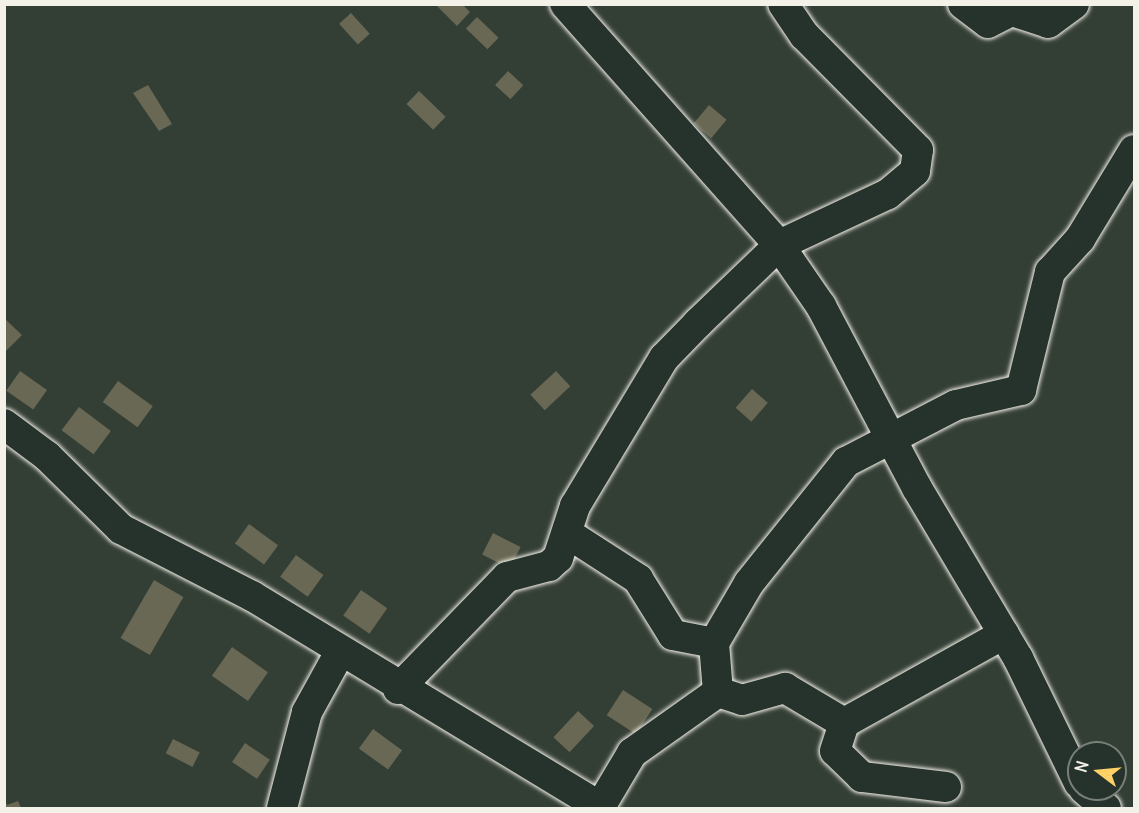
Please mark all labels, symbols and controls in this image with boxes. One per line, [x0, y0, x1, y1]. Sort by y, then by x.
north arrow [1067, 741, 1127, 801]
text: N [1070, 759, 1093, 775]

